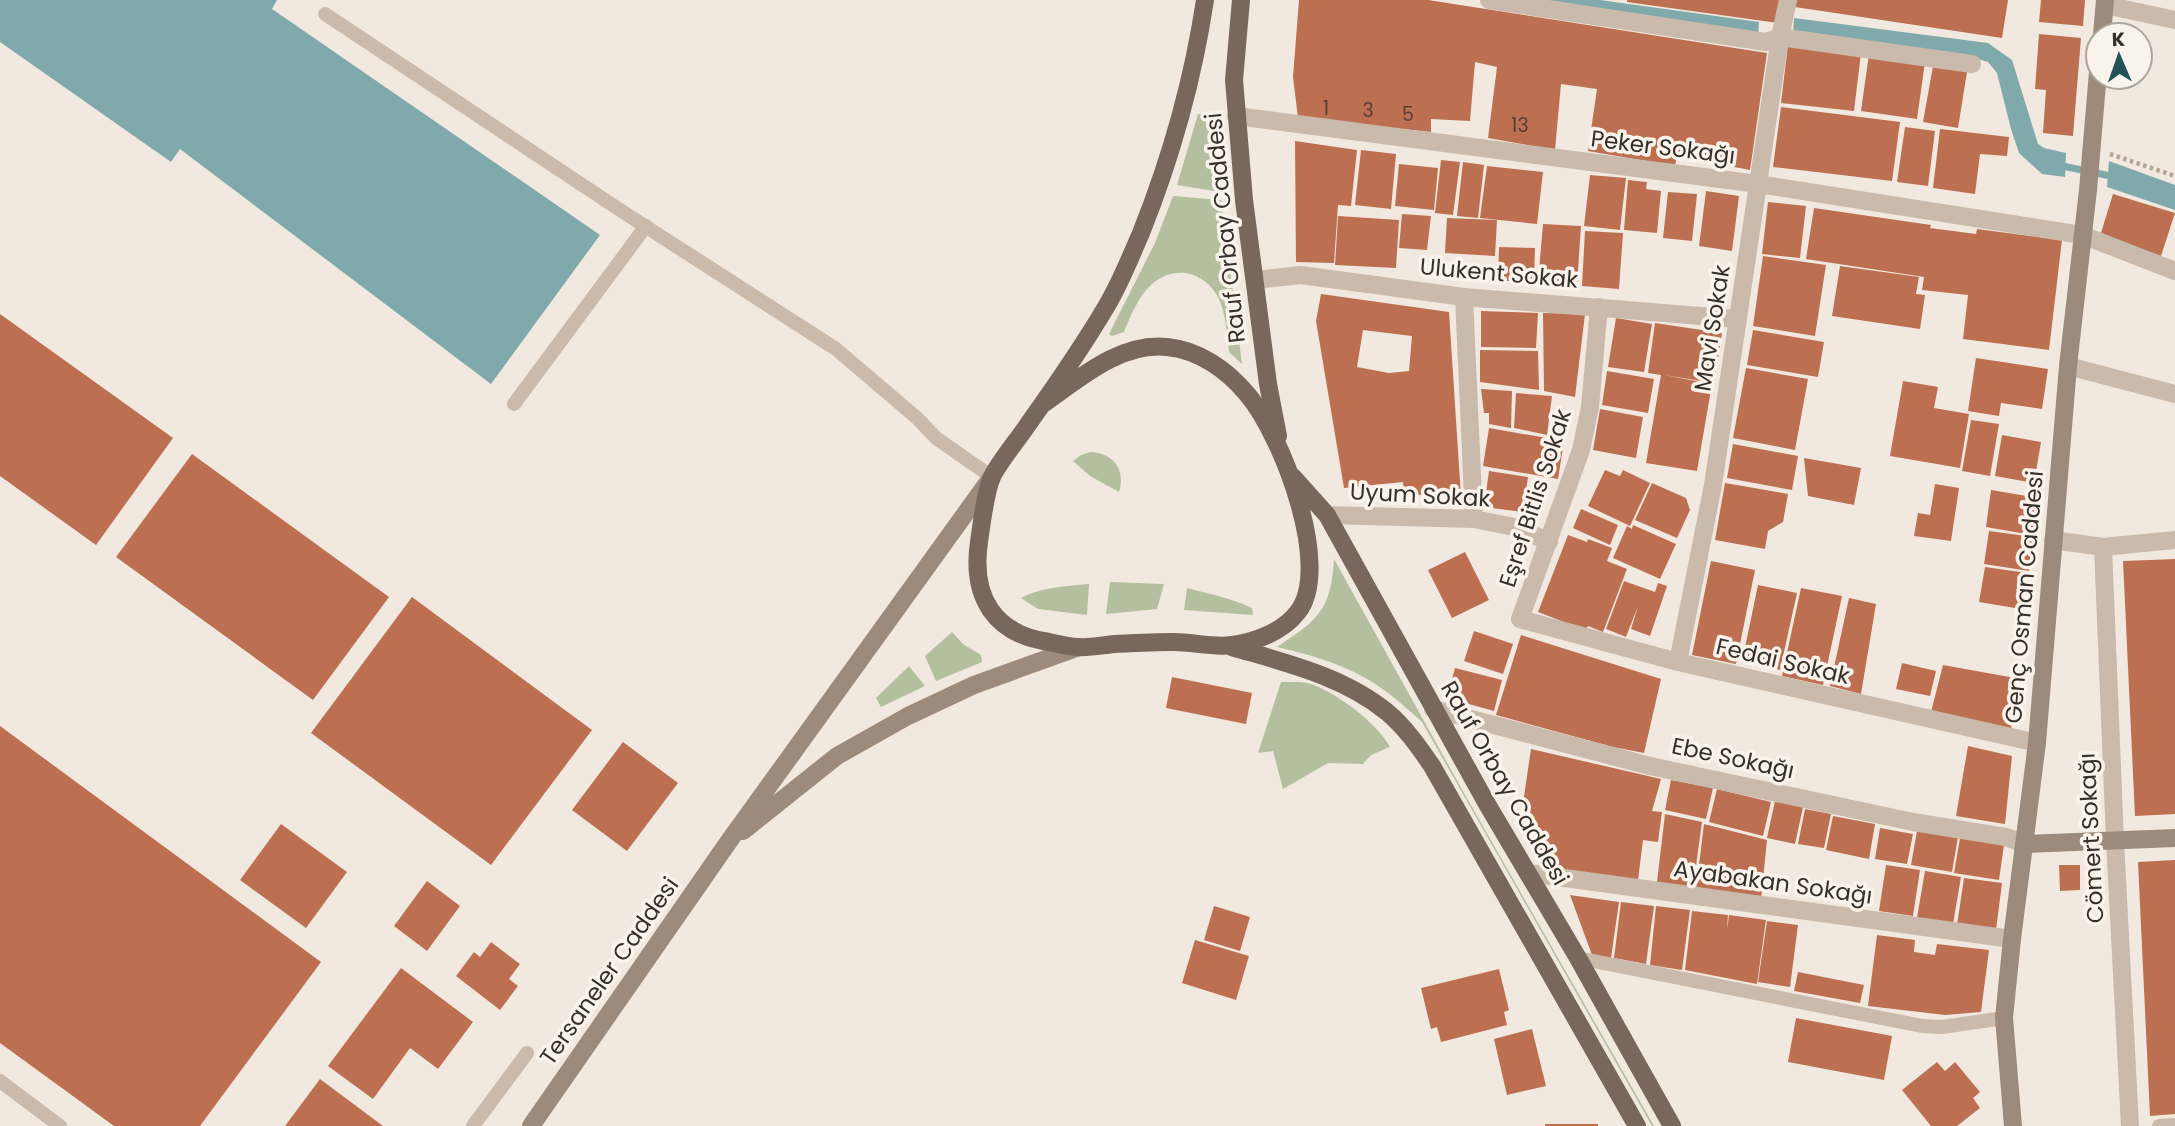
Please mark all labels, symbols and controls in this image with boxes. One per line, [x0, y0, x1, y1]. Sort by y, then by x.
north arrow [2084, 21, 2154, 91]
text: K [2111, 26, 2126, 53]
house number: 1 [1323, 95, 1329, 122]
house number: 3 [1362, 97, 1374, 124]
house number: 5 [1402, 101, 1414, 128]
street label: Rauf Orbay Caddesi [1197, 111, 1253, 345]
house number: 13 [1511, 112, 1529, 139]
street label: Peker Sokağı [1589, 122, 1737, 172]
street label: Ulukent Sokak [1419, 250, 1580, 296]
street label: Mavi Sokak [1686, 262, 1738, 393]
street label: Eşref Bitlis Sokak [1491, 405, 1579, 591]
street label: Genç Osman Caddesi [1997, 469, 2051, 725]
street label: Uyum Sokak [1349, 475, 1491, 515]
street label: Fedai Sokak [1713, 630, 1853, 692]
street label: Rauf Orbay Caddesi [1433, 675, 1577, 891]
street label: Ebe Sokağı [1669, 729, 1797, 787]
street label: Cömert Sokağı [2071, 752, 2111, 924]
street label: Ayabakan Sokağı [1672, 852, 1874, 912]
street label: Tersaneler Caddesi [532, 871, 686, 1071]

